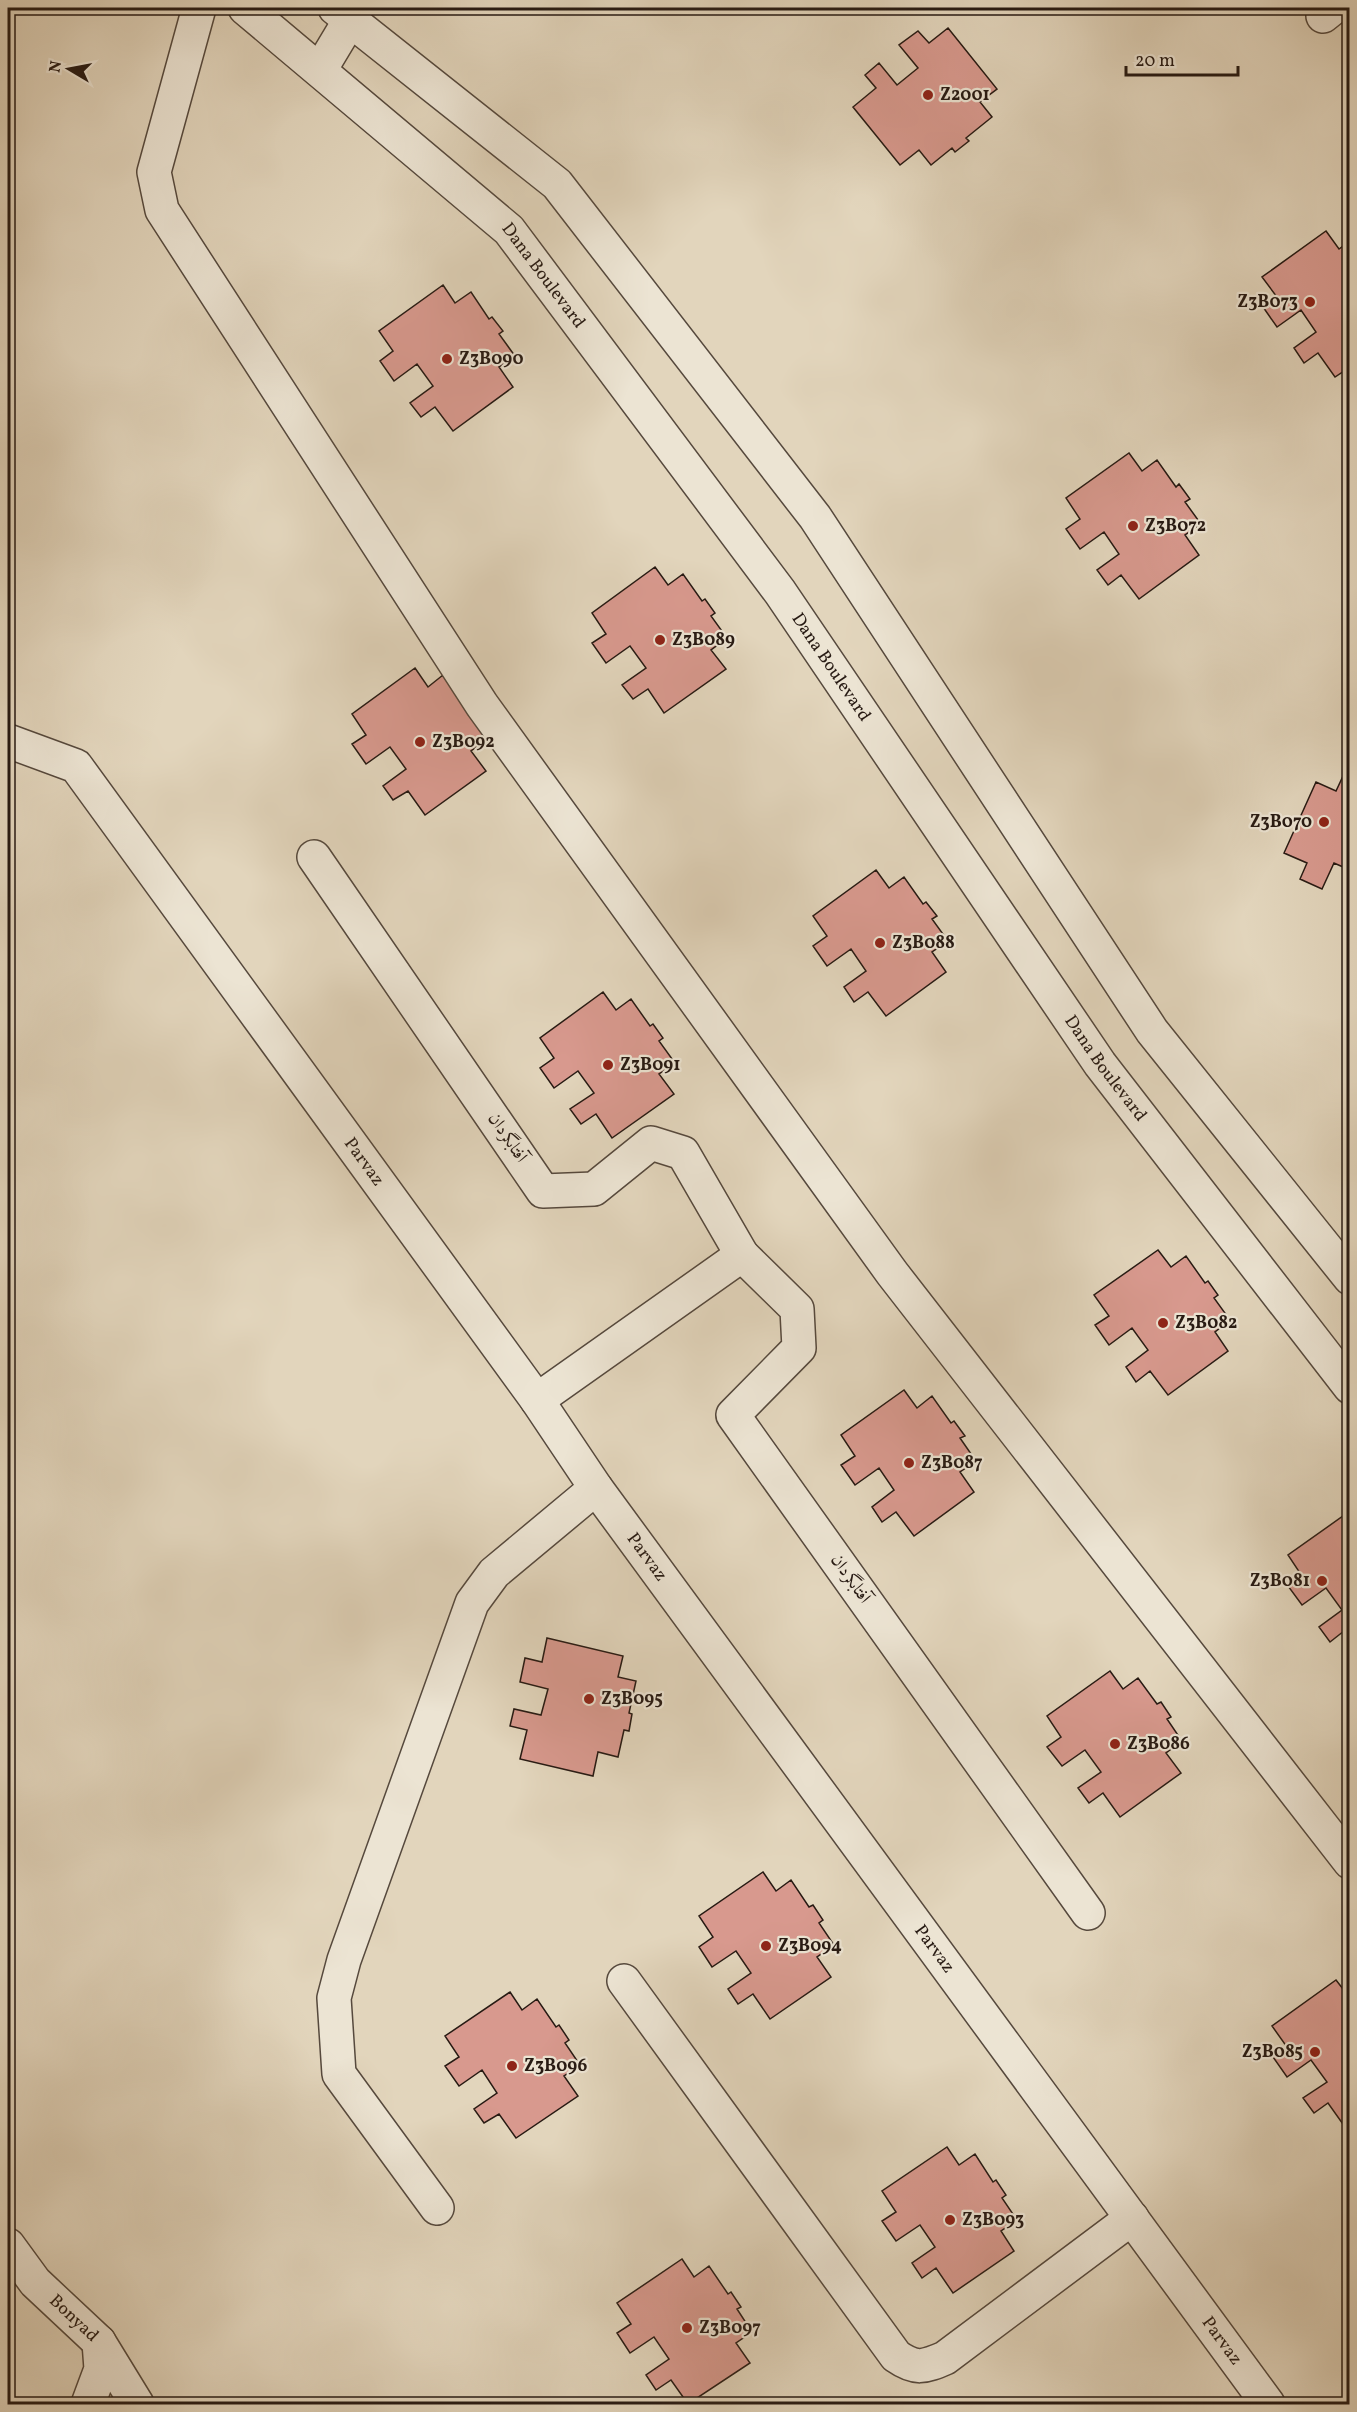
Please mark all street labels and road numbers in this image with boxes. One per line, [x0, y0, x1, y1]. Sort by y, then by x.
street label: Dana Boulevard [495, 218, 591, 334]
street label: Dana Boulevard [785, 608, 877, 727]
street label: Dana Boulevard [1058, 1010, 1153, 1127]
street label: آفتابگردان [481, 1108, 534, 1170]
street label: Parvaz [338, 1133, 390, 1191]
street label: Parvaz [621, 1528, 673, 1586]
street label: آفتابگردان [824, 1549, 877, 1611]
street label: Parvaz [908, 1920, 960, 1978]
street label: Bonyad [43, 2289, 104, 2348]
street label: Parvaz [1195, 2311, 1248, 2370]

